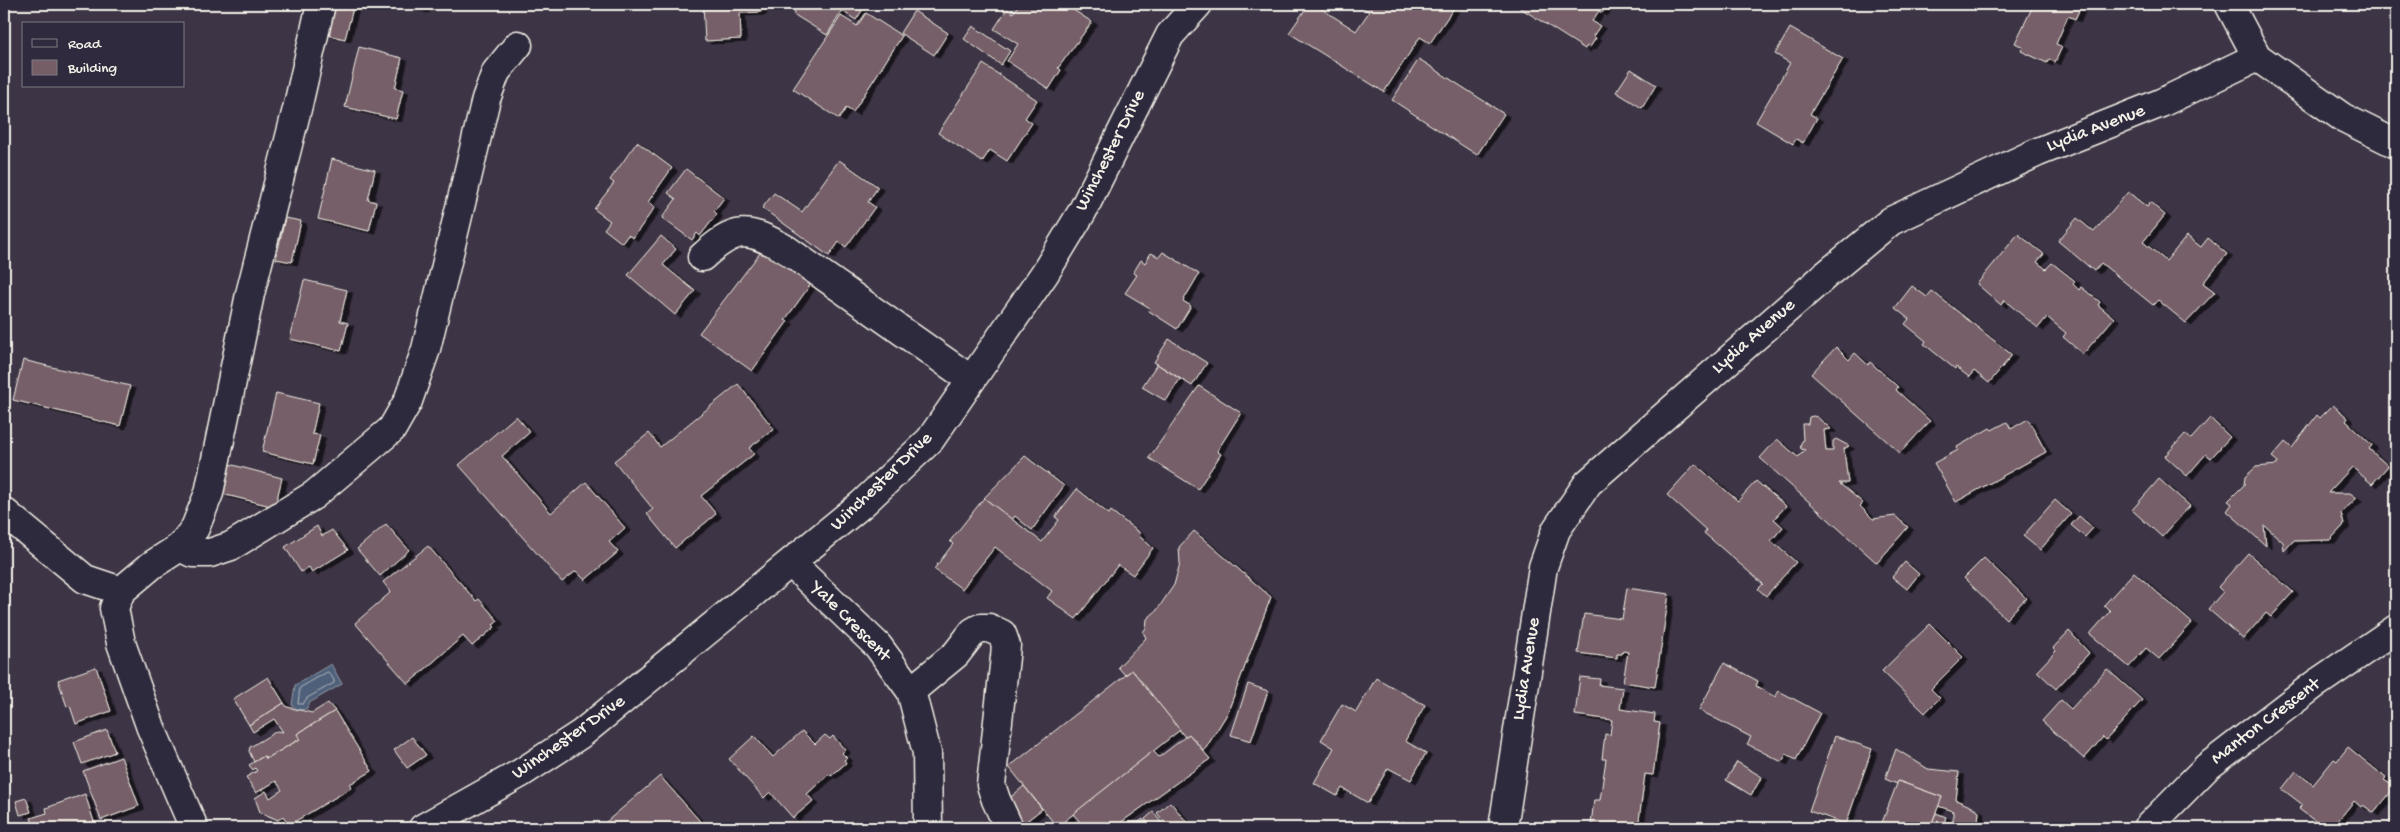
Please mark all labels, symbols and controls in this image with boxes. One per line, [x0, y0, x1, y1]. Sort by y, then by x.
legend [22, 22, 185, 88]
text: Road [68, 36, 102, 54]
text: Building [67, 60, 117, 78]
street label: Winchester Drive [1071, 86, 1152, 215]
street label: Lydia Avenue [2043, 100, 2149, 158]
street label: Lydia Avenue [1707, 294, 1801, 380]
street label: Winchester Drive [826, 427, 938, 536]
street label: Yale Crescent [803, 575, 897, 669]
street label: Lydia Avenue [1508, 616, 1547, 722]
street label: Manton Crescent [2207, 672, 2327, 771]
street label: Winchester Drive [508, 690, 630, 786]

